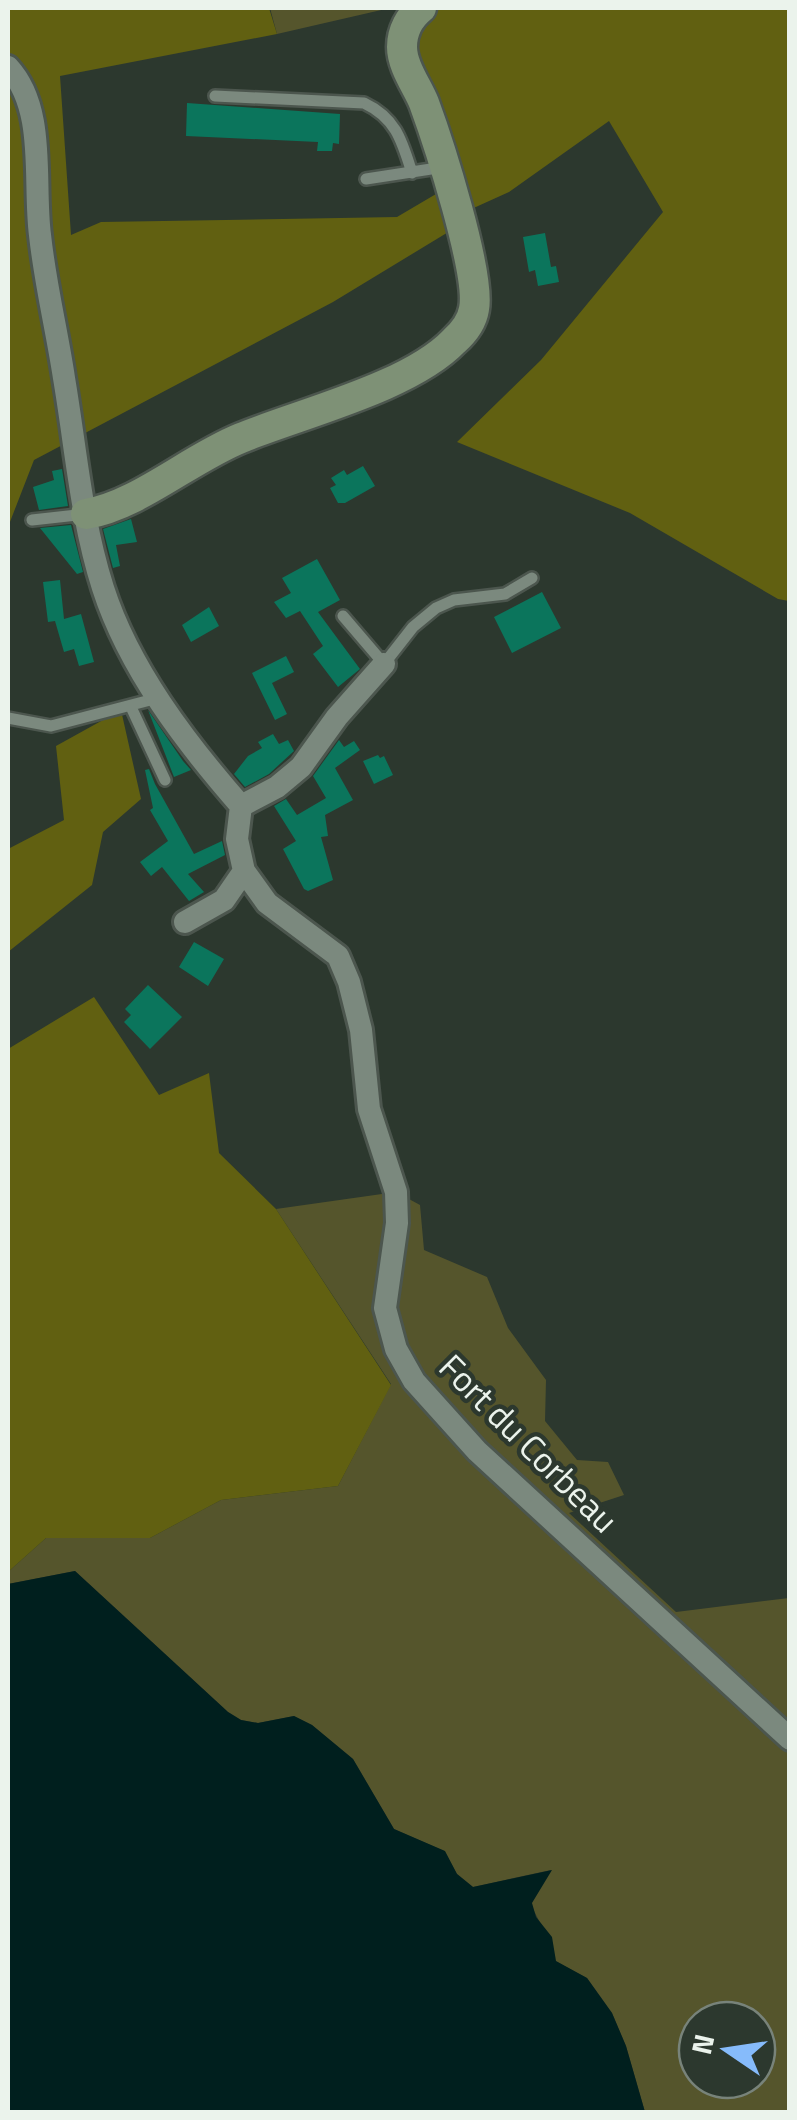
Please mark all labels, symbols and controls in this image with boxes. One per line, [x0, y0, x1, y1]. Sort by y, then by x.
street label: Fort du Corbeau [427, 1341, 631, 1545]
north arrow [677, 2000, 777, 2100]
text: N [679, 2030, 725, 2059]

